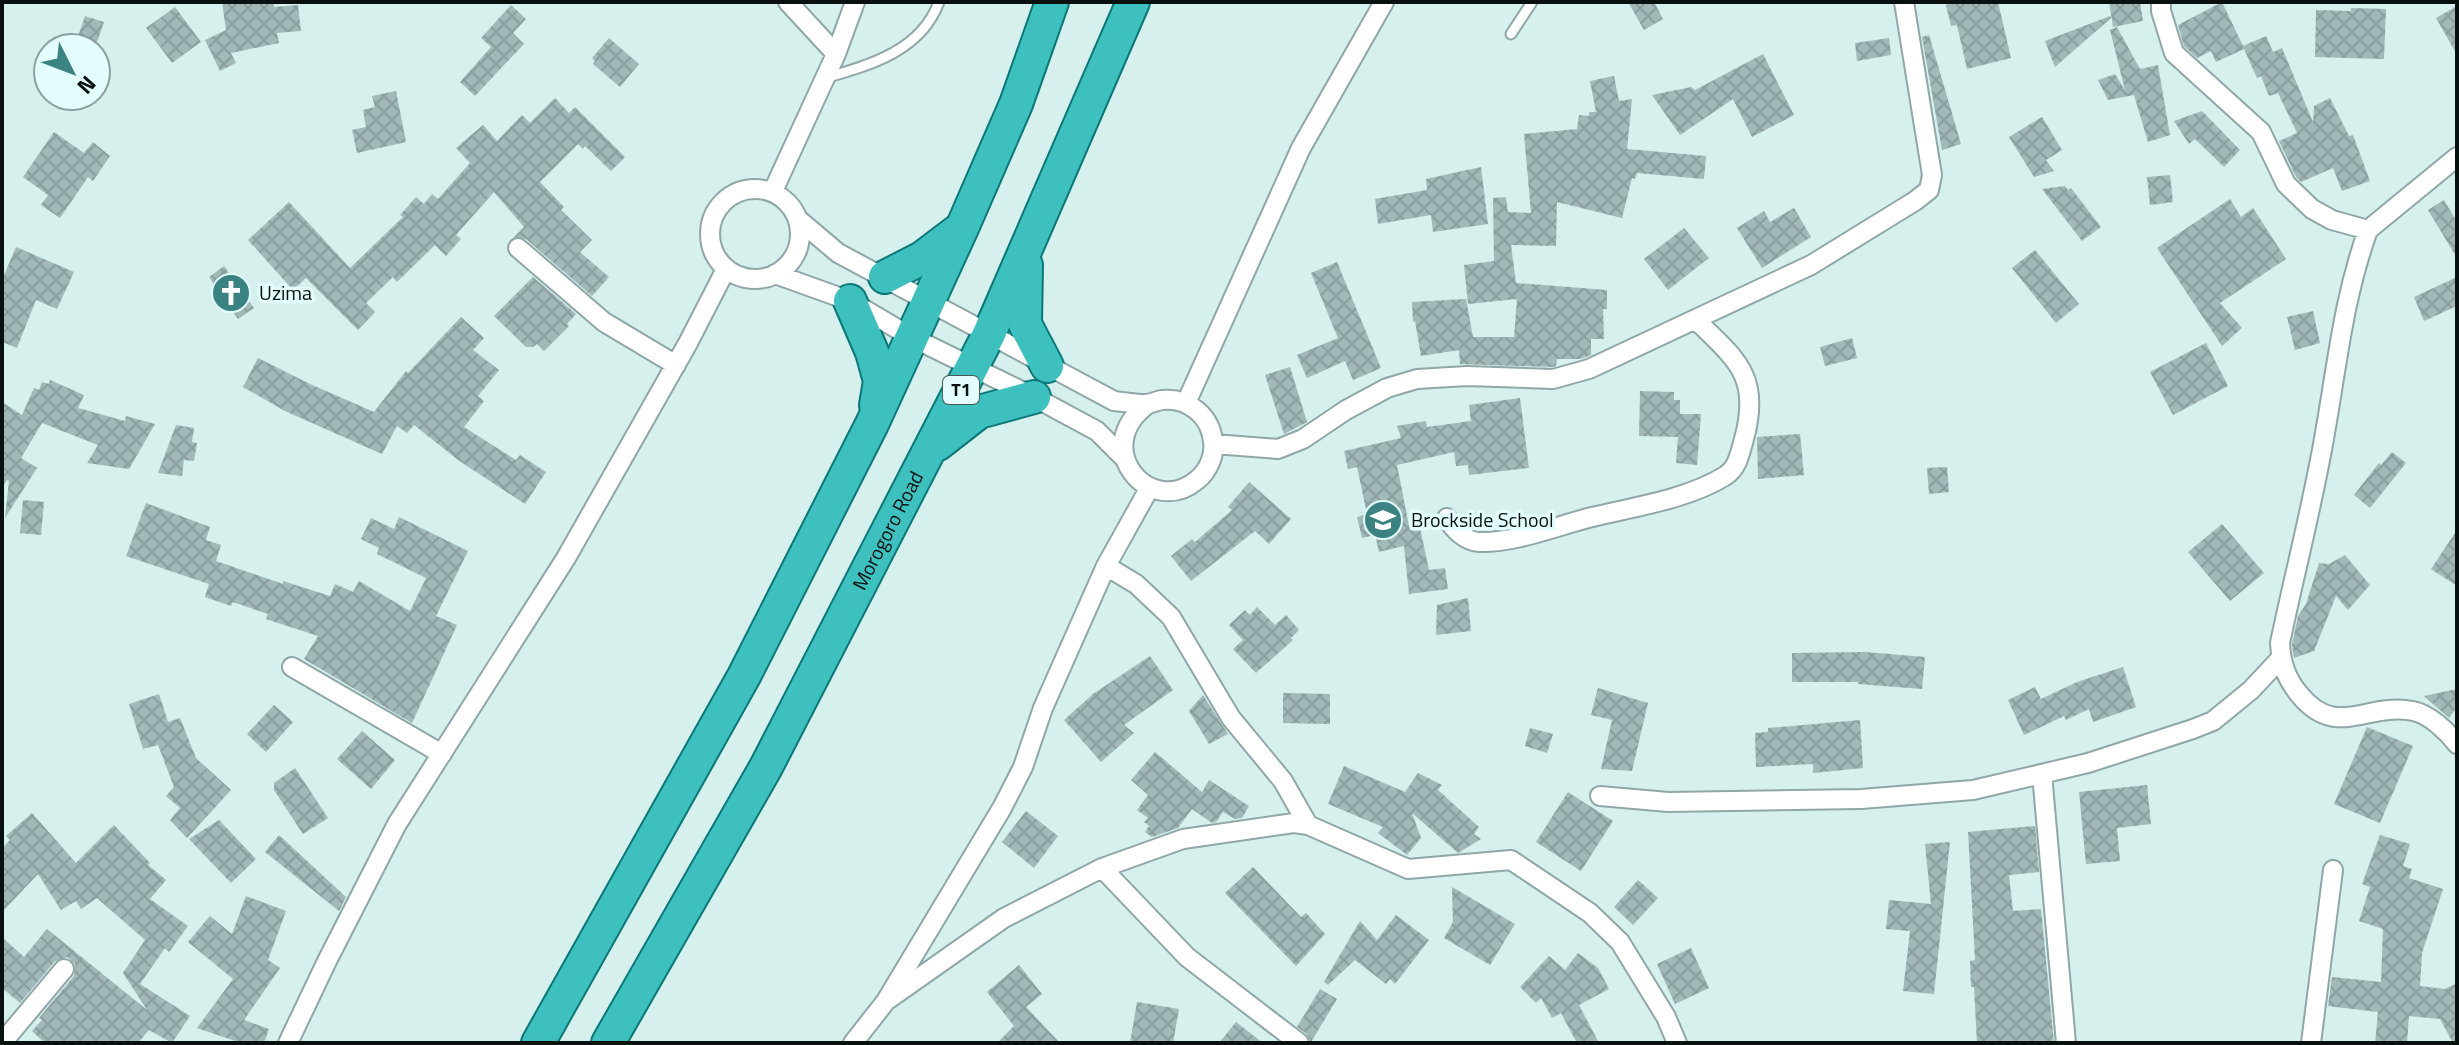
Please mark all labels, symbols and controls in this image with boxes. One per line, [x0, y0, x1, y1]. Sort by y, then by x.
north arrow [32, 32, 112, 112]
text: N [69, 68, 105, 102]
church icon: Uzima [210, 272, 252, 314]
place label: Uzima [259, 277, 312, 308]
road number: T1 [943, 376, 979, 404]
street label: Morogoro Road [844, 465, 931, 595]
school or university icon: Brockside School [1362, 499, 1404, 541]
place label: Brockside School [1411, 504, 1554, 535]

